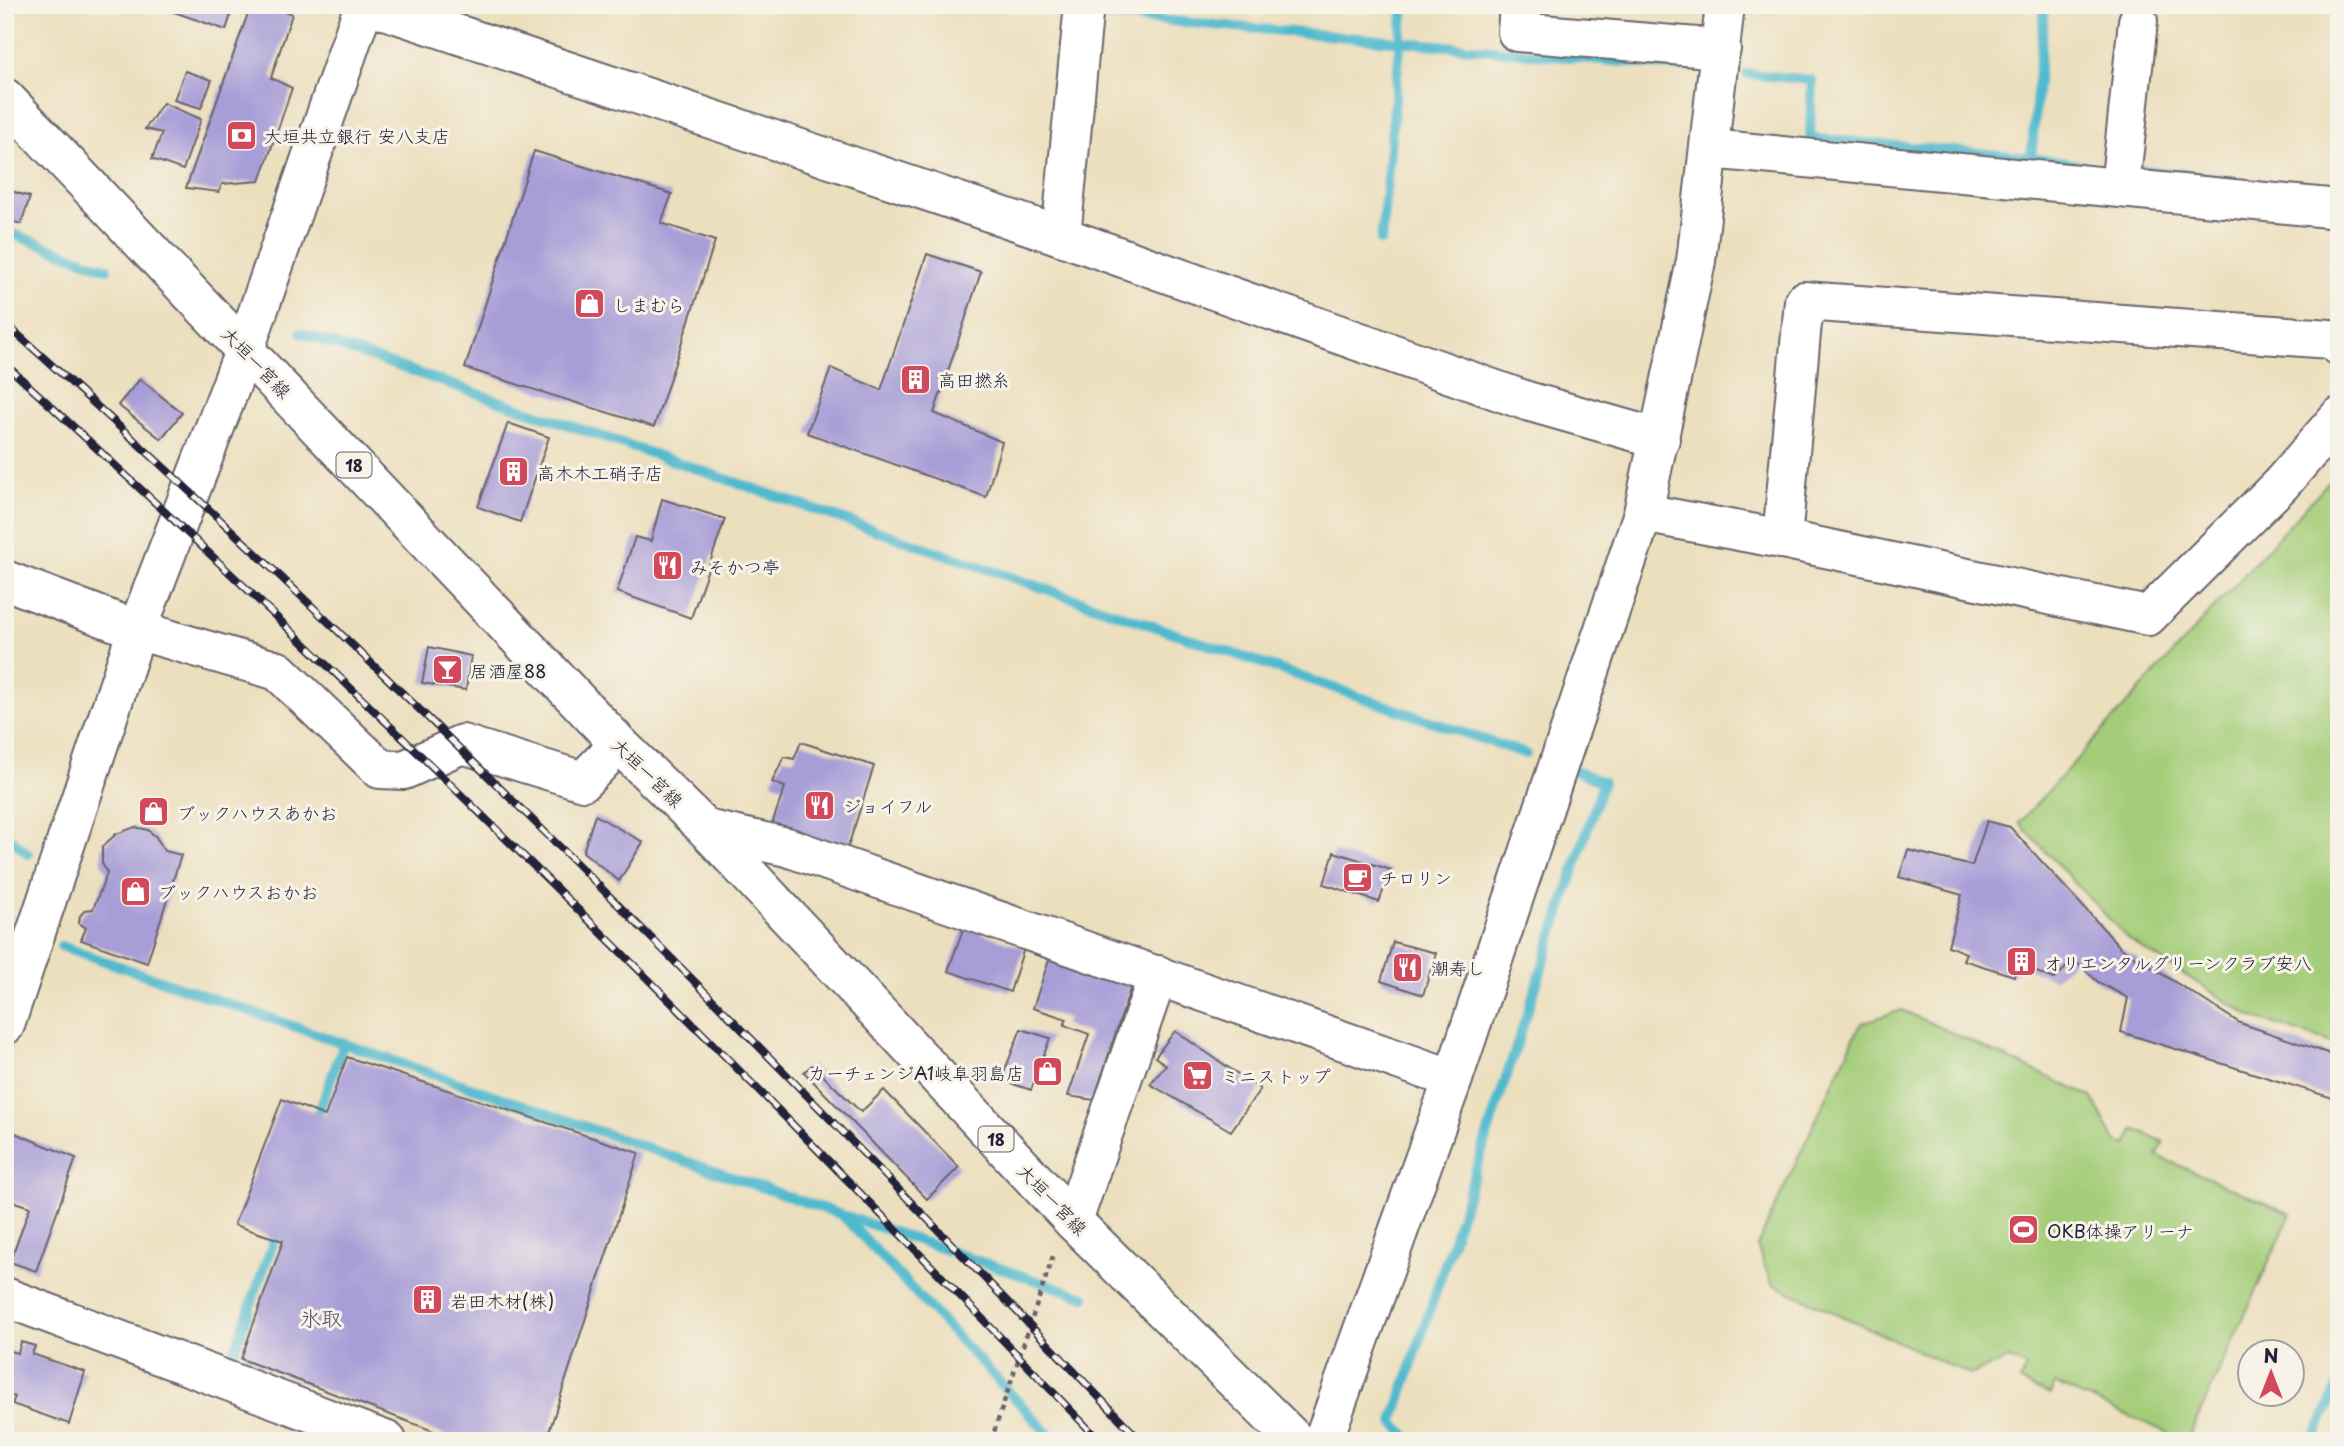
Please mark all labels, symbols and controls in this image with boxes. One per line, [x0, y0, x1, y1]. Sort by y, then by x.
bank icon: 大垣共立銀行 安八支店 [224, 118, 258, 152]
place label: 大垣共立銀行 安八支店 [264, 122, 450, 149]
shop icon: しまむら [573, 287, 607, 321]
place label: しまむら [613, 291, 685, 318]
street label: 大垣一宮線 [216, 320, 298, 404]
building icon: 高田撚糸 [898, 362, 932, 396]
place label: 高田撚糸 [938, 366, 1010, 393]
road number: 18 [336, 452, 372, 478]
building icon: 高木木工硝子店 [497, 455, 531, 489]
place label: 高木木工硝子店 [537, 459, 663, 486]
restaurant icon: みそかつ亭 [650, 549, 684, 583]
place label: みそかつ亭 [690, 553, 780, 580]
bar icon: 居酒屋88 [430, 653, 464, 687]
place label: 居酒屋88 [470, 657, 546, 684]
street label: 大垣一宮線 [606, 731, 690, 813]
restaurant icon: ジョイフル [803, 788, 837, 822]
place label: ジョイフル [843, 792, 932, 819]
shop icon: ブックハウスあかお [137, 795, 171, 829]
place label: ブックハウスあかお [177, 799, 338, 826]
cafe icon: チロリン [1340, 860, 1374, 894]
place label: チロリン [1380, 864, 1452, 891]
shop icon: ブックハウスおかお [118, 874, 152, 908]
place label: ブックハウスおかお [158, 878, 319, 905]
building icon: オリエンタルグリーンクラブ安八 [2004, 945, 2038, 979]
place label: オリエンタルグリーンクラブ安八 [2044, 949, 2312, 976]
restaurant icon: 潮寿し [1391, 950, 1425, 984]
place label: 潮寿し [1431, 954, 1485, 981]
shop icon: カーチェンジA1岐阜羽島店 [1030, 1055, 1064, 1089]
supermarket icon: ミニストップ [1181, 1058, 1215, 1092]
place label: カーチェンジA1岐阜羽島店 [808, 1059, 1024, 1086]
place label: ミニストップ [1221, 1062, 1331, 1089]
road number: 18 [978, 1126, 1014, 1152]
street label: 大垣一宮線 [1012, 1157, 1094, 1241]
sports icon: OKB体操アリーナ [2007, 1213, 2041, 1247]
place label: OKB体操アリーナ [2047, 1217, 2194, 1244]
building icon: 岩田木材(株) [410, 1283, 444, 1317]
place label: 岩田木材(株) [450, 1287, 554, 1314]
district label: 氷取 [300, 1301, 342, 1333]
north arrow [2236, 1338, 2306, 1408]
text: N [2263, 1341, 2279, 1369]

